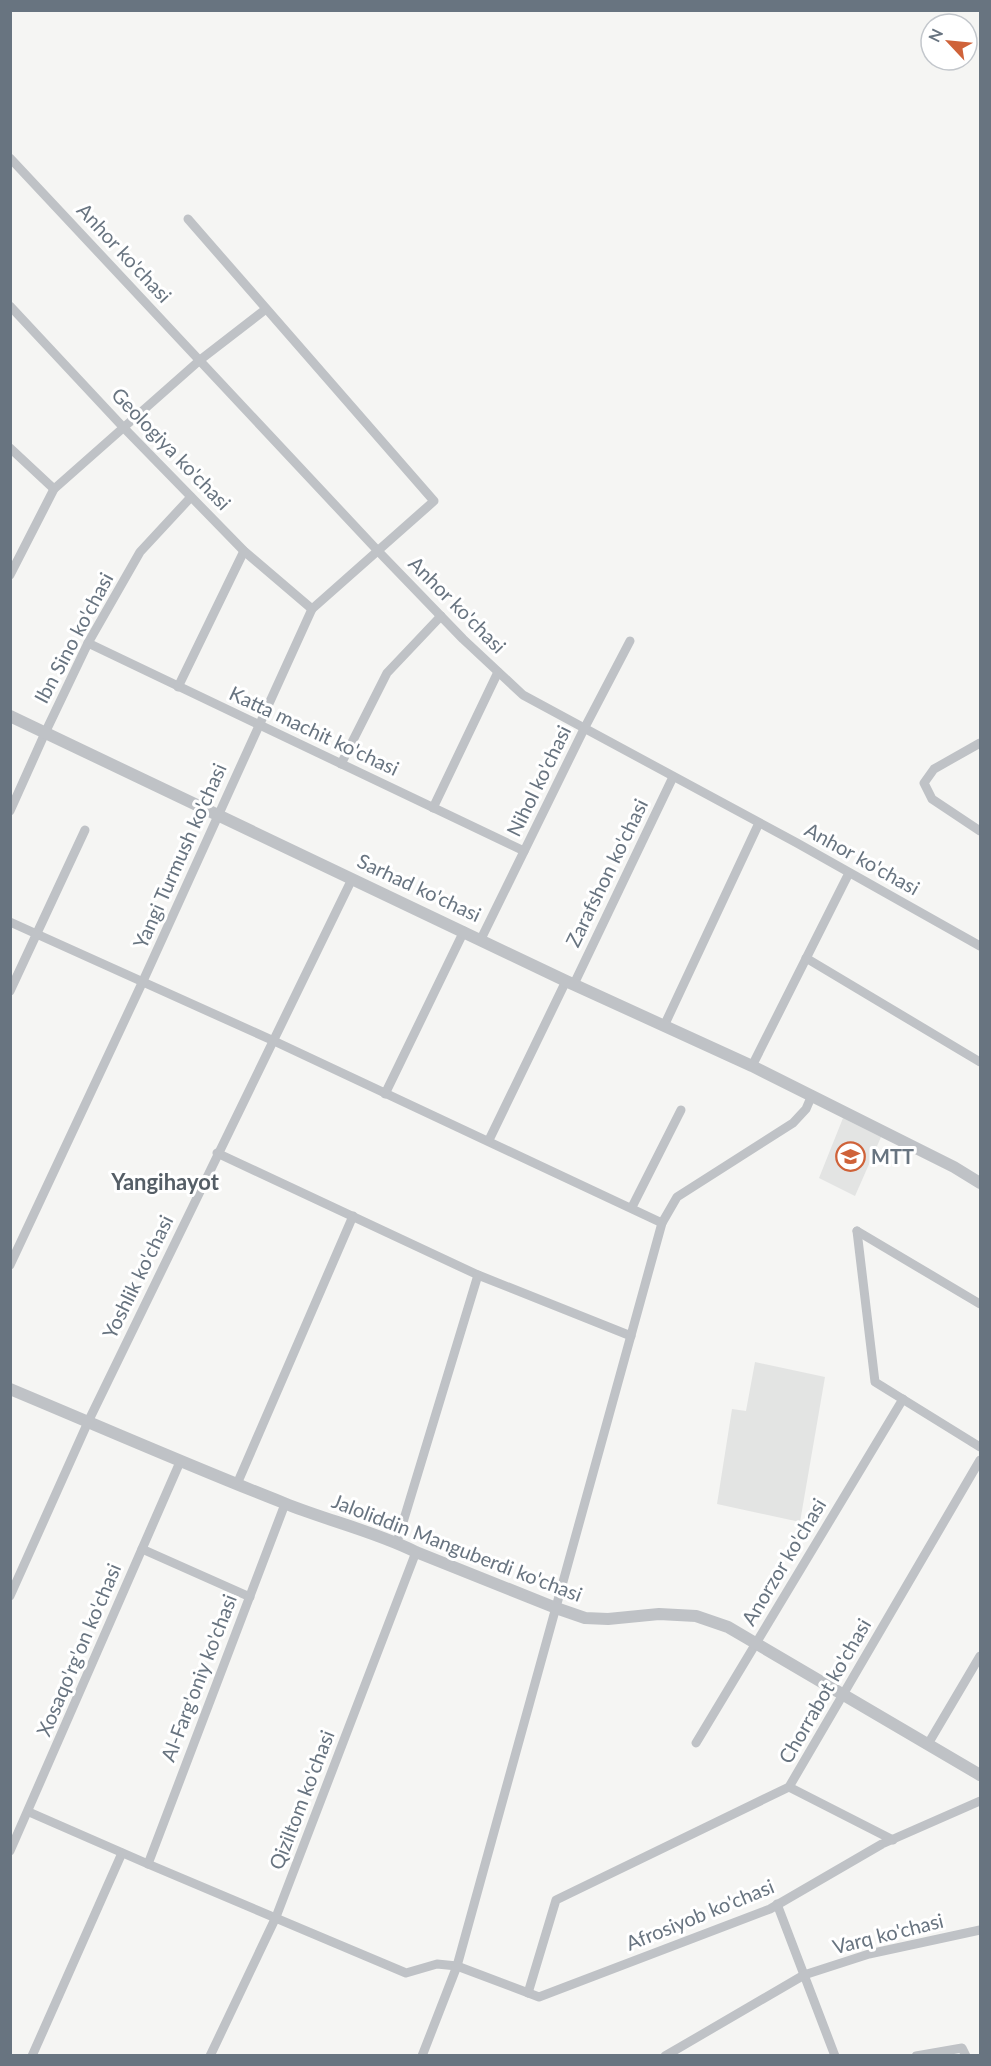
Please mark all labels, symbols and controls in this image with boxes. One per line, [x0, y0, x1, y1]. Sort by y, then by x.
north arrow [919, 12, 979, 72]
text: N [924, 26, 946, 45]
street label: Anhor ko'chasi [72, 198, 177, 307]
street label: Geologiya ko'chasi [107, 382, 236, 515]
street label: Anhor ko'chasi [404, 551, 511, 658]
street label: Ibn Sino ko'chasi [29, 568, 118, 707]
street label: Katta machit ko'chasi [226, 680, 403, 780]
street label: Nihol ko'chasi [501, 721, 575, 840]
street label: Yangi Turmush ko'chasi [127, 759, 231, 952]
street label: Zarafshon ko'chasi [560, 795, 652, 950]
street label: Anhor ko'chasi [801, 817, 924, 900]
street label: Sarhad ko'chasi [354, 848, 485, 926]
school or university icon: MTT [834, 1141, 866, 1173]
place label: MTT [871, 1144, 914, 1168]
district label: Yangihayot [110, 1168, 220, 1195]
street label: Yoshlik ko'chasi [97, 1211, 177, 1342]
street label: Jaloliddin Manguberdi ko'chasi [329, 1488, 586, 1606]
street label: Anorzor ko'chasi [736, 1494, 830, 1629]
street label: Xosaqo'rg'on ko'chasi [31, 1560, 125, 1740]
street label: Al-Farg'oniy ko'chasi [155, 1591, 241, 1765]
street label: Chorrabot ko'chasi [773, 1614, 875, 1767]
street label: Qiziltom ko'chasi [263, 1726, 339, 1873]
street label: Afrosiyob ko'chasi [622, 1873, 777, 1955]
street label: Varq ko'chasi [830, 1908, 946, 1958]

